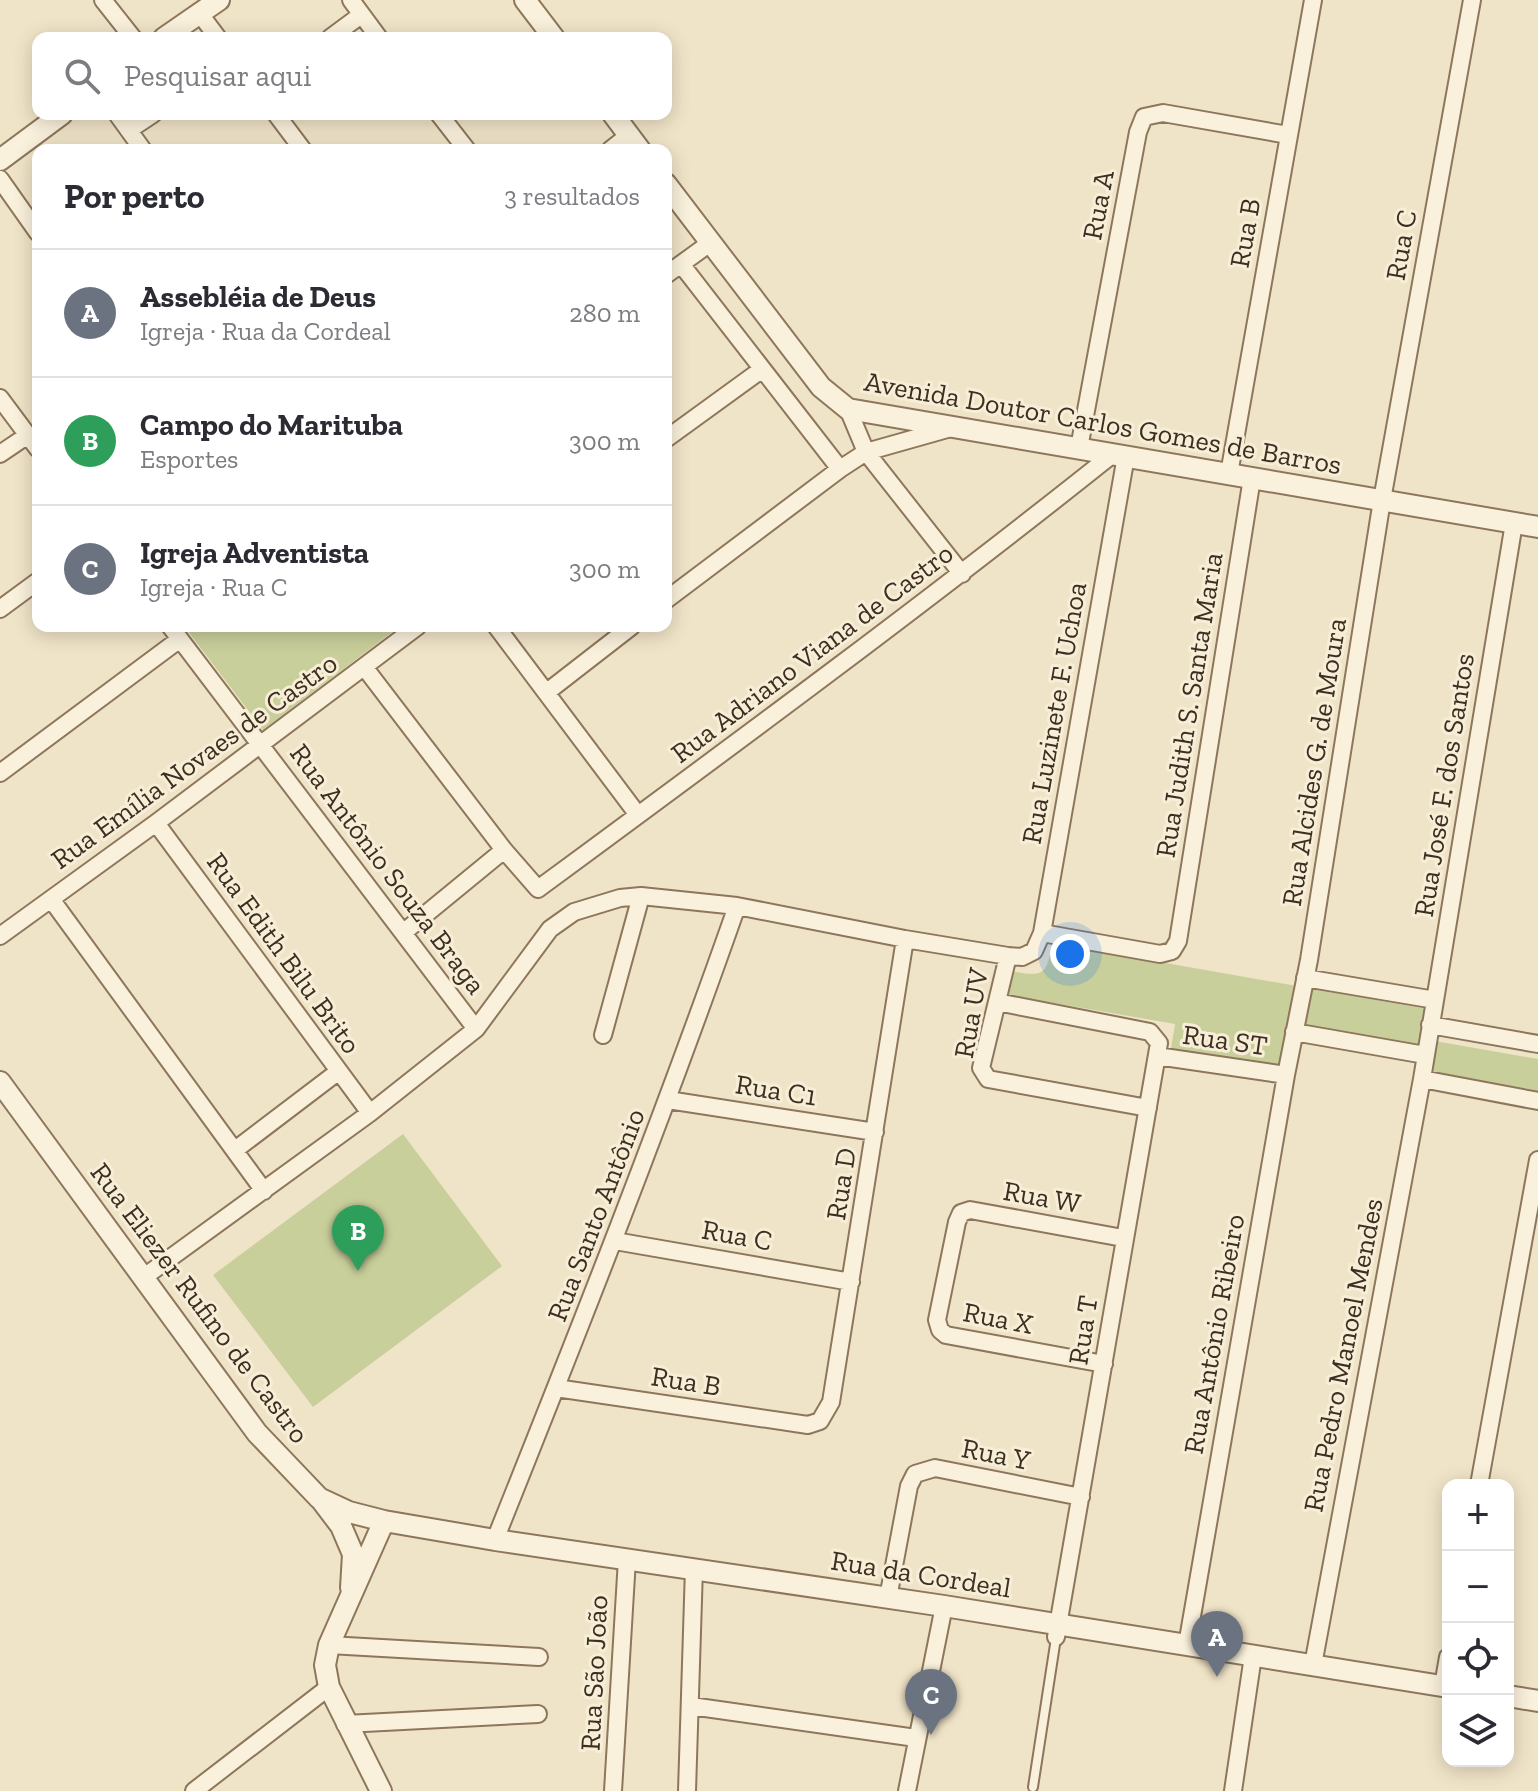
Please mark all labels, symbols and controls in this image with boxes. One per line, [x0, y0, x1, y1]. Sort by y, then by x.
search box [32, 32, 672, 120]
icon: search [60, 54, 104, 98]
text: Pesquisar aqui [124, 58, 311, 94]
street label: Rua A [1075, 167, 1121, 243]
text: Por perto [64, 176, 204, 217]
text: 3 resultados [504, 180, 640, 212]
street label: Rua B [1223, 196, 1267, 270]
street label: Rua C [1379, 207, 1423, 283]
text: Assebléia de Deus [140, 279, 376, 315]
text: A [81, 297, 99, 329]
text: 280 m [569, 297, 640, 329]
text: Igreja · Rua da Cordeal [140, 315, 391, 347]
street label: Avenida Doutor Carlos Gomes de Barros [862, 365, 1344, 481]
text: Campo do Marituba [140, 407, 403, 443]
text: B [82, 425, 98, 457]
text: 300 m [569, 425, 640, 457]
text: Esportes [140, 443, 239, 475]
text: Igreja Adventista [140, 535, 369, 571]
street label: Rua Adriano Viana de Castro [665, 536, 959, 770]
street label: Rua Judith S. Santa Maria [1149, 550, 1229, 860]
text: C [82, 553, 98, 585]
text: 300 m [569, 553, 640, 585]
text: Igreja · Rua C [140, 571, 288, 603]
street label: Rua Luzinete F. Uchoa [1015, 579, 1093, 847]
street label: Rua Alcides G. de Moura [1275, 615, 1353, 908]
street label: Rua Emília Novaes de Castro [45, 646, 343, 876]
street label: Rua José F. dos Santos [1407, 651, 1481, 919]
street label: Rua Antônio Souza Braga [283, 737, 493, 1001]
street label: Rua Edith Bilu Brito [200, 846, 368, 1060]
your location [1050, 934, 1090, 974]
street label: Rua UV [947, 964, 995, 1061]
street label: Rua ST [1181, 1018, 1269, 1062]
street label: Rua C1 [733, 1067, 819, 1113]
street label: Rua Santo Antônio [540, 1104, 652, 1326]
street label: Rua D [819, 1146, 863, 1222]
street label: Rua Eliezer Rufino de Castro [84, 1156, 316, 1450]
street label: Rua W [1001, 1174, 1084, 1220]
street label: Rua Pedro Manoel Mendes [1296, 1195, 1390, 1515]
pin: B [332, 1205, 384, 1271]
street label: Rua Antônio Ribeiro [1177, 1212, 1251, 1456]
street label: Rua C [699, 1213, 775, 1257]
street label: Rua T [1061, 1293, 1105, 1367]
street label: Rua X [960, 1295, 1036, 1341]
street label: Rua B [649, 1359, 723, 1403]
street label: Rua Y [959, 1431, 1034, 1477]
map controls [1442, 1479, 1514, 1767]
button: + [1442, 1479, 1514, 1551]
street label: Rua da Cordeal [829, 1543, 1013, 1605]
button: − [1442, 1551, 1514, 1623]
street label: Rua São João [573, 1594, 615, 1752]
pin: A [1191, 1611, 1243, 1677]
button: locate [1442, 1623, 1514, 1695]
pin: C [905, 1669, 957, 1735]
button: layers [1442, 1695, 1514, 1767]

